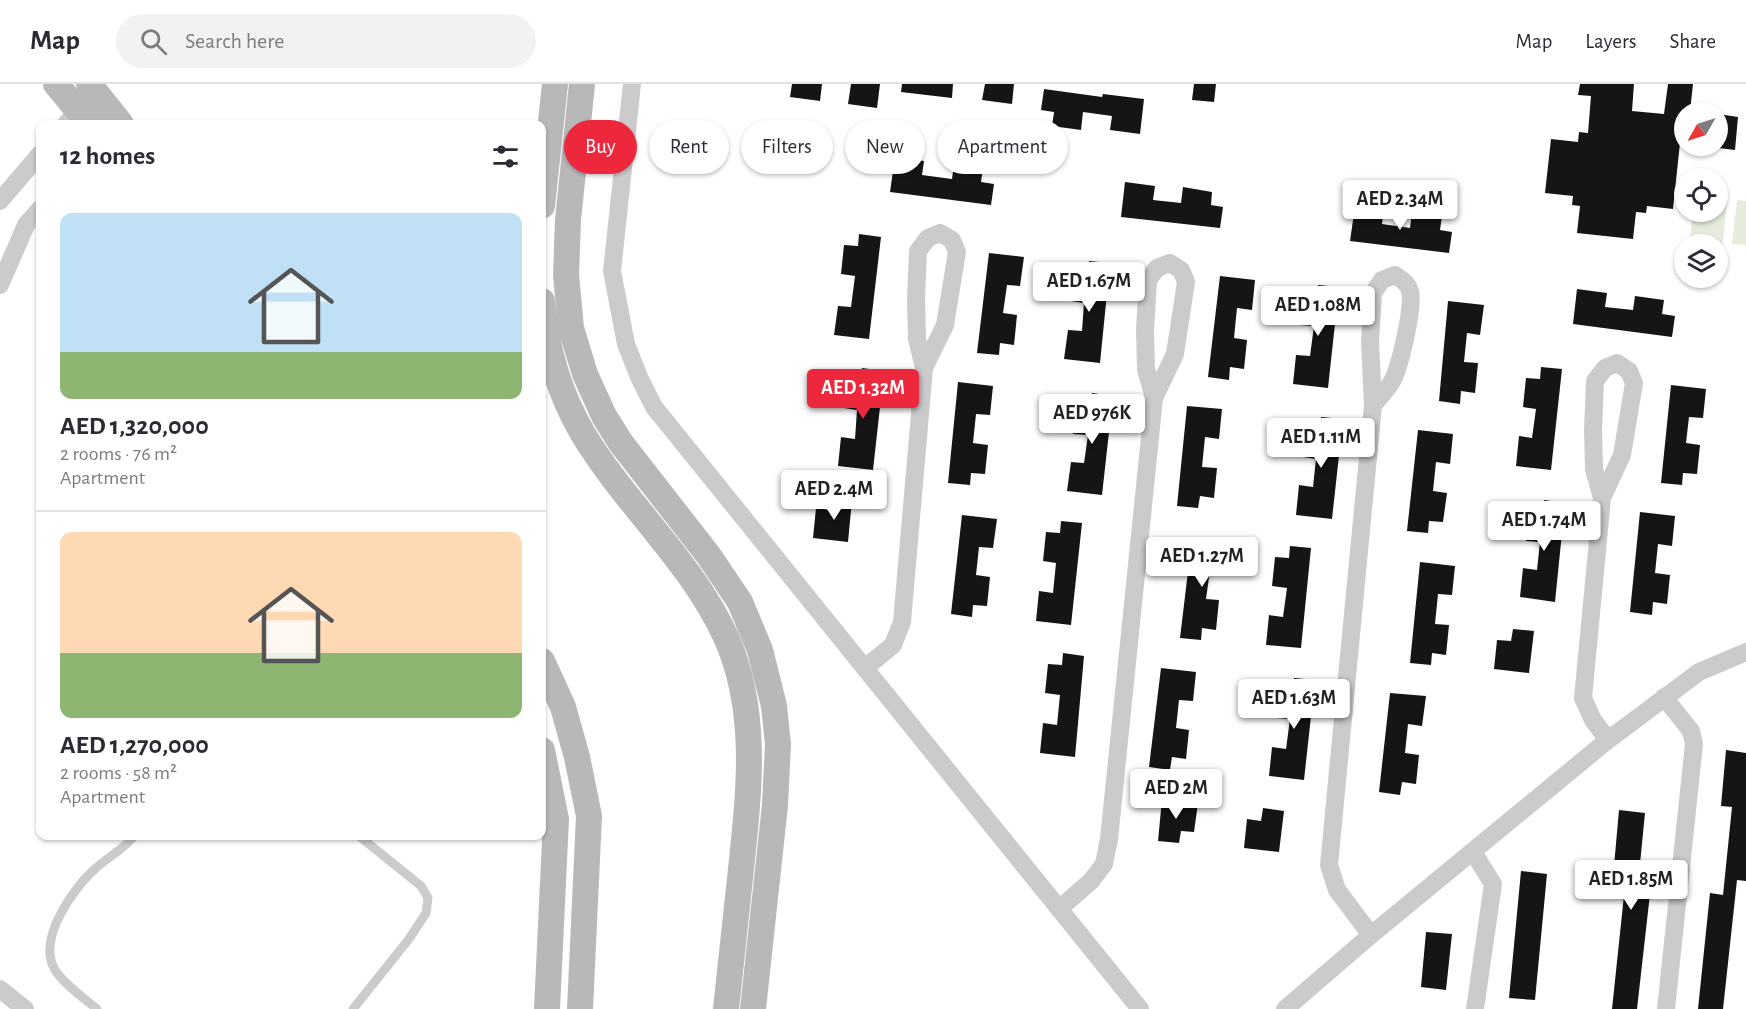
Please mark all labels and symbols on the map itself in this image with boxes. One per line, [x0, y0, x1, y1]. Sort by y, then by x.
north arrow [1674, 102, 1728, 156]
pin: AED 2.34M [1331, 180, 1469, 231]
pin: AED 1.67M [1020, 262, 1158, 313]
pin: AED 1.08M [1249, 286, 1387, 337]
pin: AED 1.32M [794, 369, 932, 420]
pin: AED 976K [1030, 394, 1154, 445]
pin: AED 1.11M [1252, 418, 1390, 469]
pin: AED 2.4M [772, 470, 896, 521]
pin: AED 1.74M [1475, 501, 1613, 552]
pin: AED 1.27M [1133, 537, 1271, 588]
pin: AED 1.63M [1225, 679, 1363, 730]
pin: AED 2M [1127, 769, 1225, 820]
pin: AED 1.85M [1562, 860, 1700, 911]

